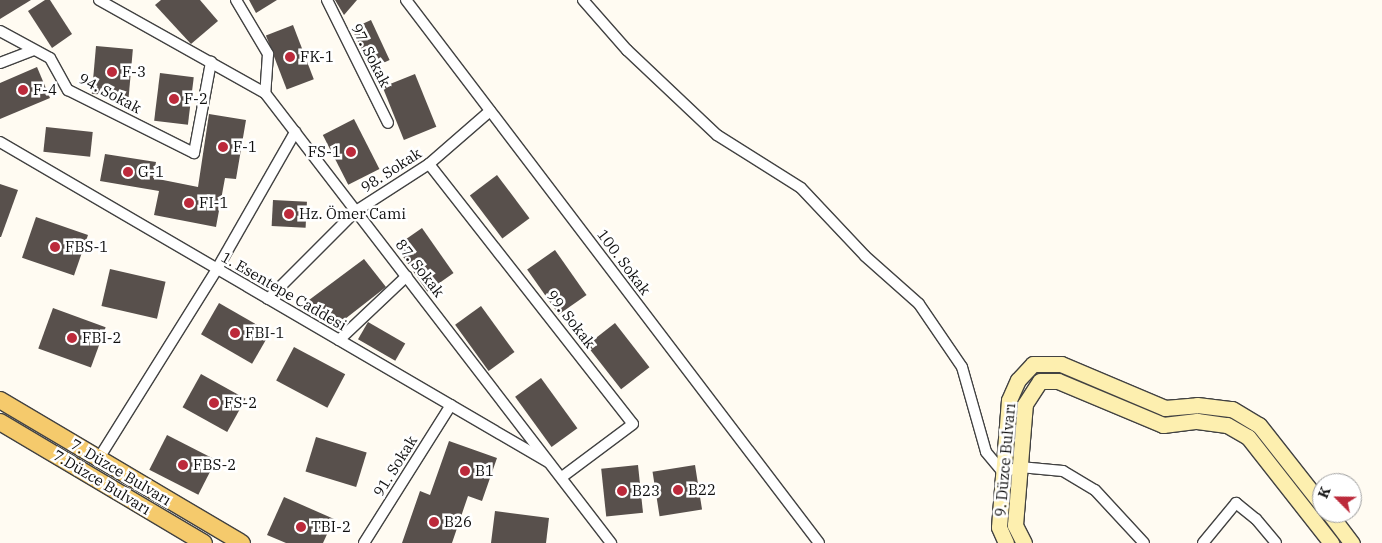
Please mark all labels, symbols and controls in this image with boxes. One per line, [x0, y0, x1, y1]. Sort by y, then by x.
street label: 97. Sokak [347, 20, 395, 90]
place label: FK-1 [300, 48, 334, 66]
marker: FK-1 [284, 51, 296, 63]
place label: F-3 [122, 63, 146, 81]
marker: F-3 [106, 66, 118, 78]
street label: 94. Sokak [76, 69, 144, 117]
place label: F-4 [33, 81, 57, 99]
marker: F-4 [17, 84, 29, 96]
place label: F-2 [184, 90, 208, 108]
marker: F-2 [168, 93, 180, 105]
place label: F-1 [233, 138, 257, 156]
marker: F-1 [217, 141, 229, 153]
place label: FS-1 [308, 143, 341, 161]
street label: 98. Sokak [357, 144, 425, 196]
marker: FS-1 [345, 146, 357, 158]
place label: G-1 [138, 163, 164, 181]
marker: G-1 [122, 166, 134, 178]
place label: FI-1 [199, 194, 228, 212]
marker: FI-1 [183, 197, 195, 209]
place label: Hz. Ömer Cami [299, 205, 406, 223]
marker: Hz. Ömer Cami [283, 208, 295, 220]
street label: 100. Sokak [593, 226, 655, 298]
street label: 87. Sokak [392, 235, 448, 301]
place label: FBS-1 [65, 238, 108, 256]
marker: FBS-1 [49, 241, 61, 253]
street label: 1. Esentepe Caddesi [218, 248, 350, 334]
street label: 99. Sokak [543, 286, 599, 352]
place label: FBI-1 [245, 324, 285, 342]
marker: FBI-1 [229, 327, 241, 339]
place label: FBI-2 [82, 329, 122, 347]
marker: FBI-2 [66, 332, 78, 344]
place label: FS-2 [224, 394, 257, 412]
marker: FS-2 [208, 397, 220, 409]
street label: 9. Düzce Bulvarı [991, 402, 1019, 518]
street label: 91. Sokak [369, 432, 421, 500]
street label: 7. Düzce Bulvarı [67, 435, 175, 509]
street label: 7.Düzce Bulvarı [50, 446, 154, 518]
place label: FBS-2 [193, 456, 236, 474]
marker: FBS-2 [177, 459, 189, 471]
place label: B1 [475, 462, 494, 480]
marker: B1 [459, 465, 471, 477]
north arrow [1312, 473, 1362, 523]
place label: B22 [688, 481, 716, 499]
place label: B23 [632, 482, 660, 500]
marker: B22 [672, 484, 684, 496]
text: K [1314, 484, 1334, 501]
marker: B23 [616, 485, 628, 497]
place label: B26 [444, 513, 472, 531]
marker: B26 [428, 516, 440, 528]
place label: TBI-2 [311, 518, 351, 536]
marker: TBI-2 [295, 521, 307, 533]

